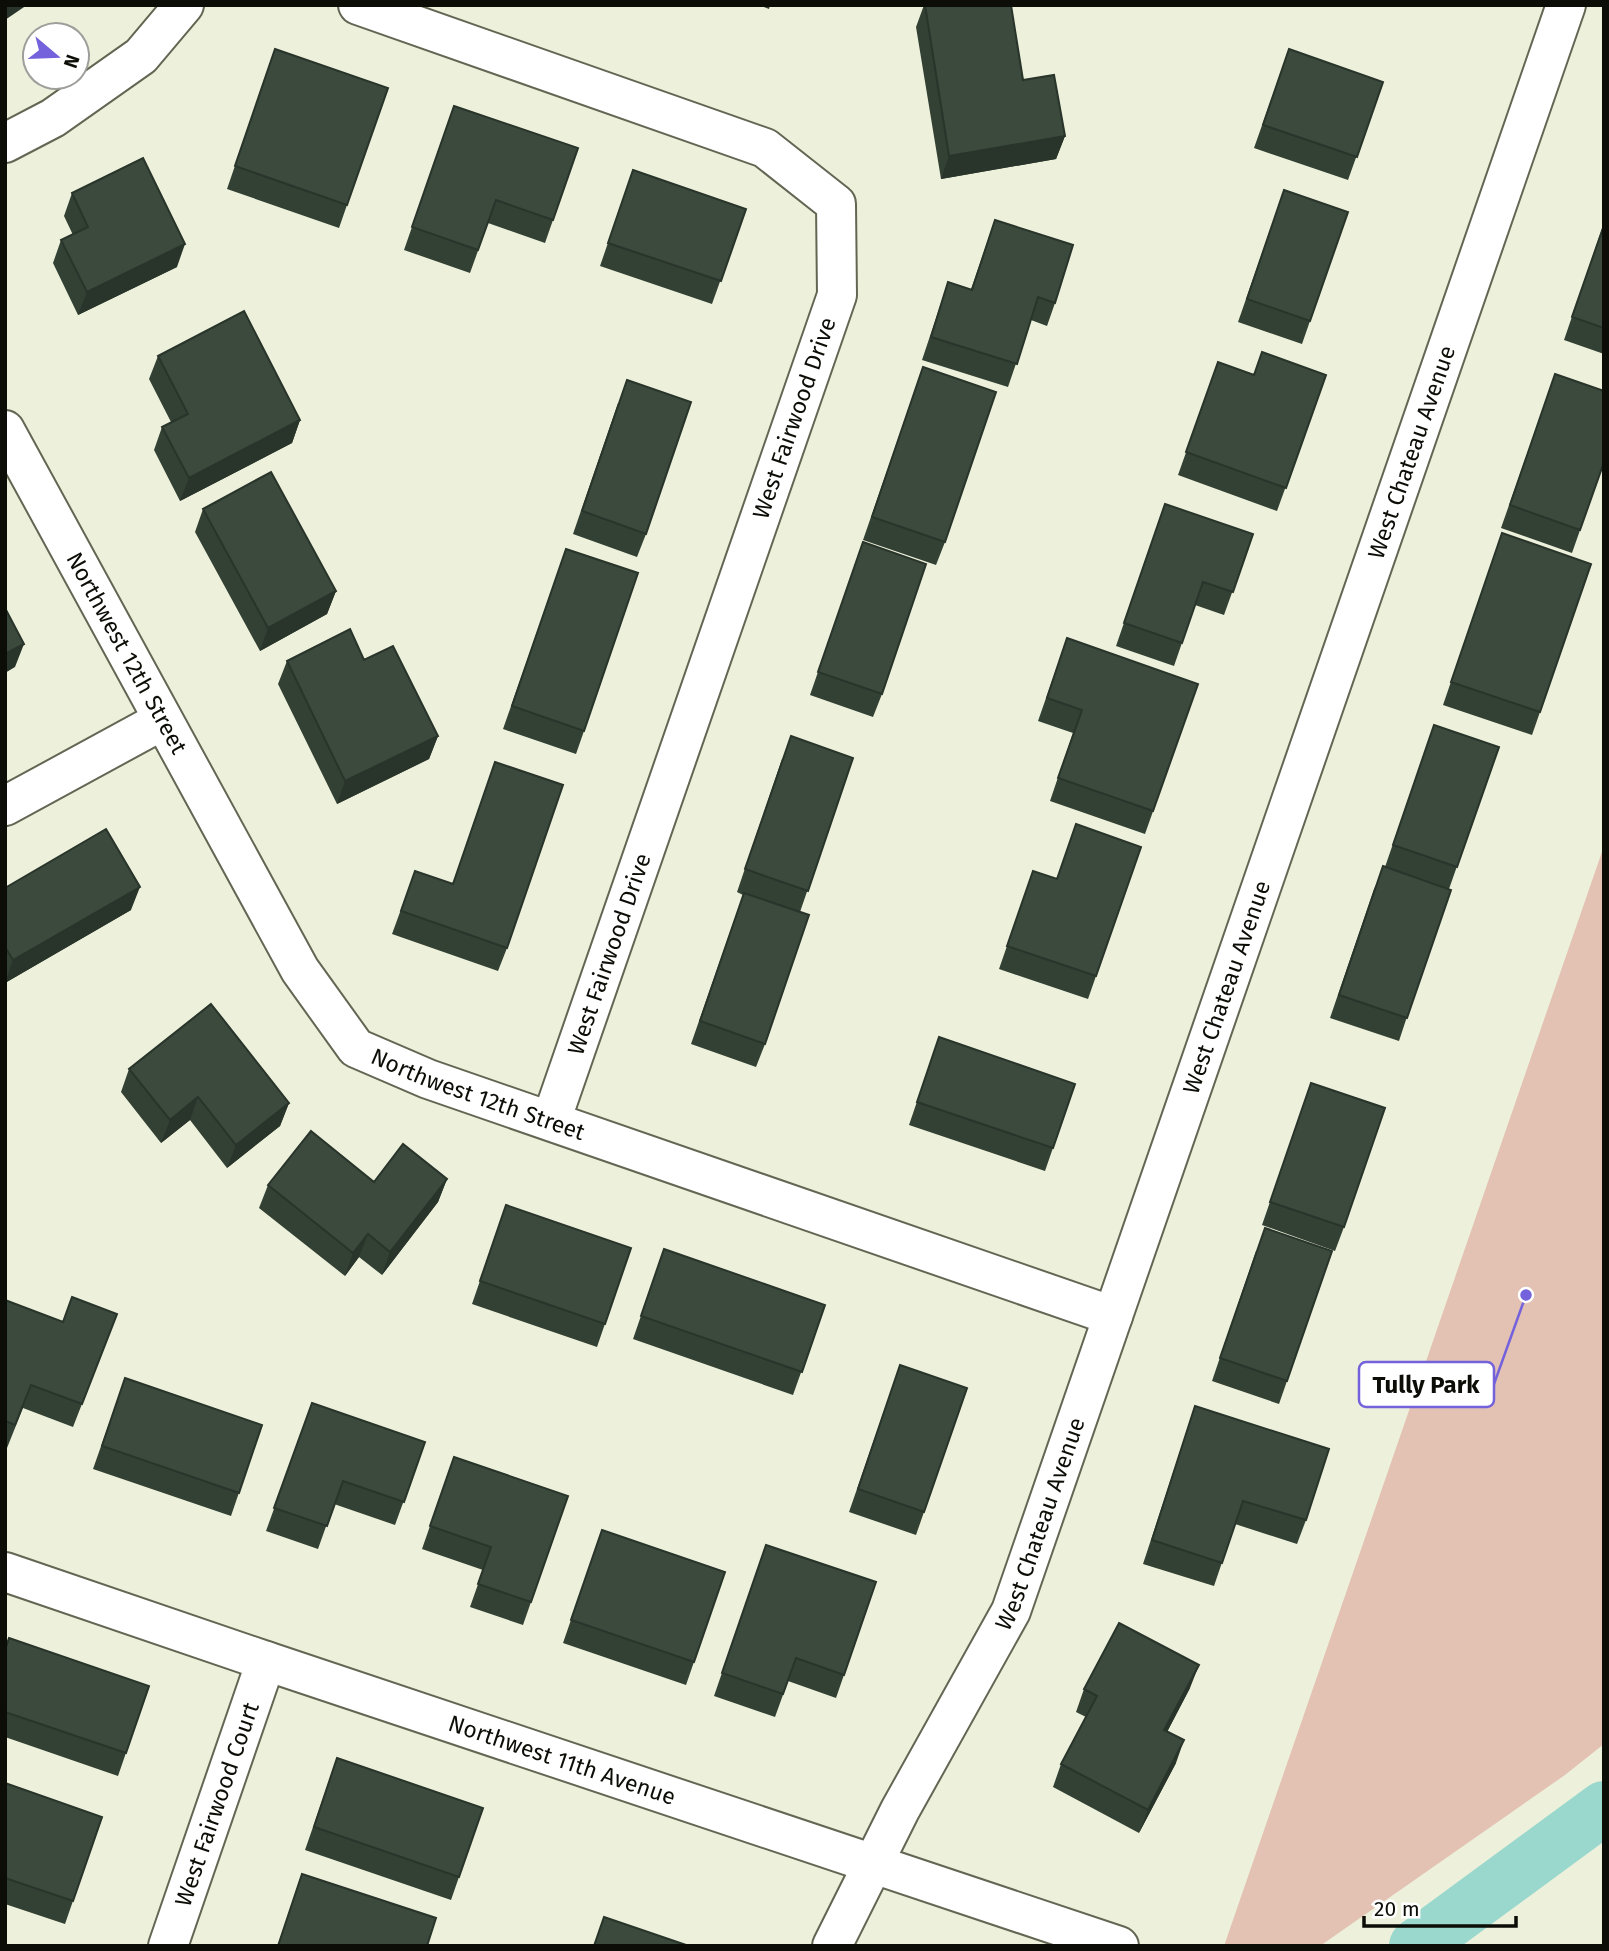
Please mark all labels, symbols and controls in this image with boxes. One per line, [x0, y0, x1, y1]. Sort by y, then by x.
north arrow [21, 21, 91, 91]
text: N [59, 52, 85, 71]
street label: West Fairwood Drive [746, 314, 842, 522]
street label: West Chateau Avenue [1362, 342, 1461, 563]
street label: Northwest 12th Street [60, 547, 194, 759]
street label: West Fairwood Drive [561, 850, 657, 1058]
street label: West Chateau Avenue [1177, 877, 1276, 1097]
street label: Northwest 12th Street [367, 1042, 589, 1146]
callout: Tully Park [1359, 1362, 1494, 1407]
text: Tully Park [1372, 1371, 1480, 1399]
street label: West Chateau Avenue [989, 1414, 1091, 1635]
street label: West Fairwood Court [169, 1698, 265, 1910]
street label: Northwest 11th Avenue [445, 1709, 679, 1811]
scale bar [1364, 1884, 1516, 1928]
text: 20 m [1374, 1896, 1420, 1922]

